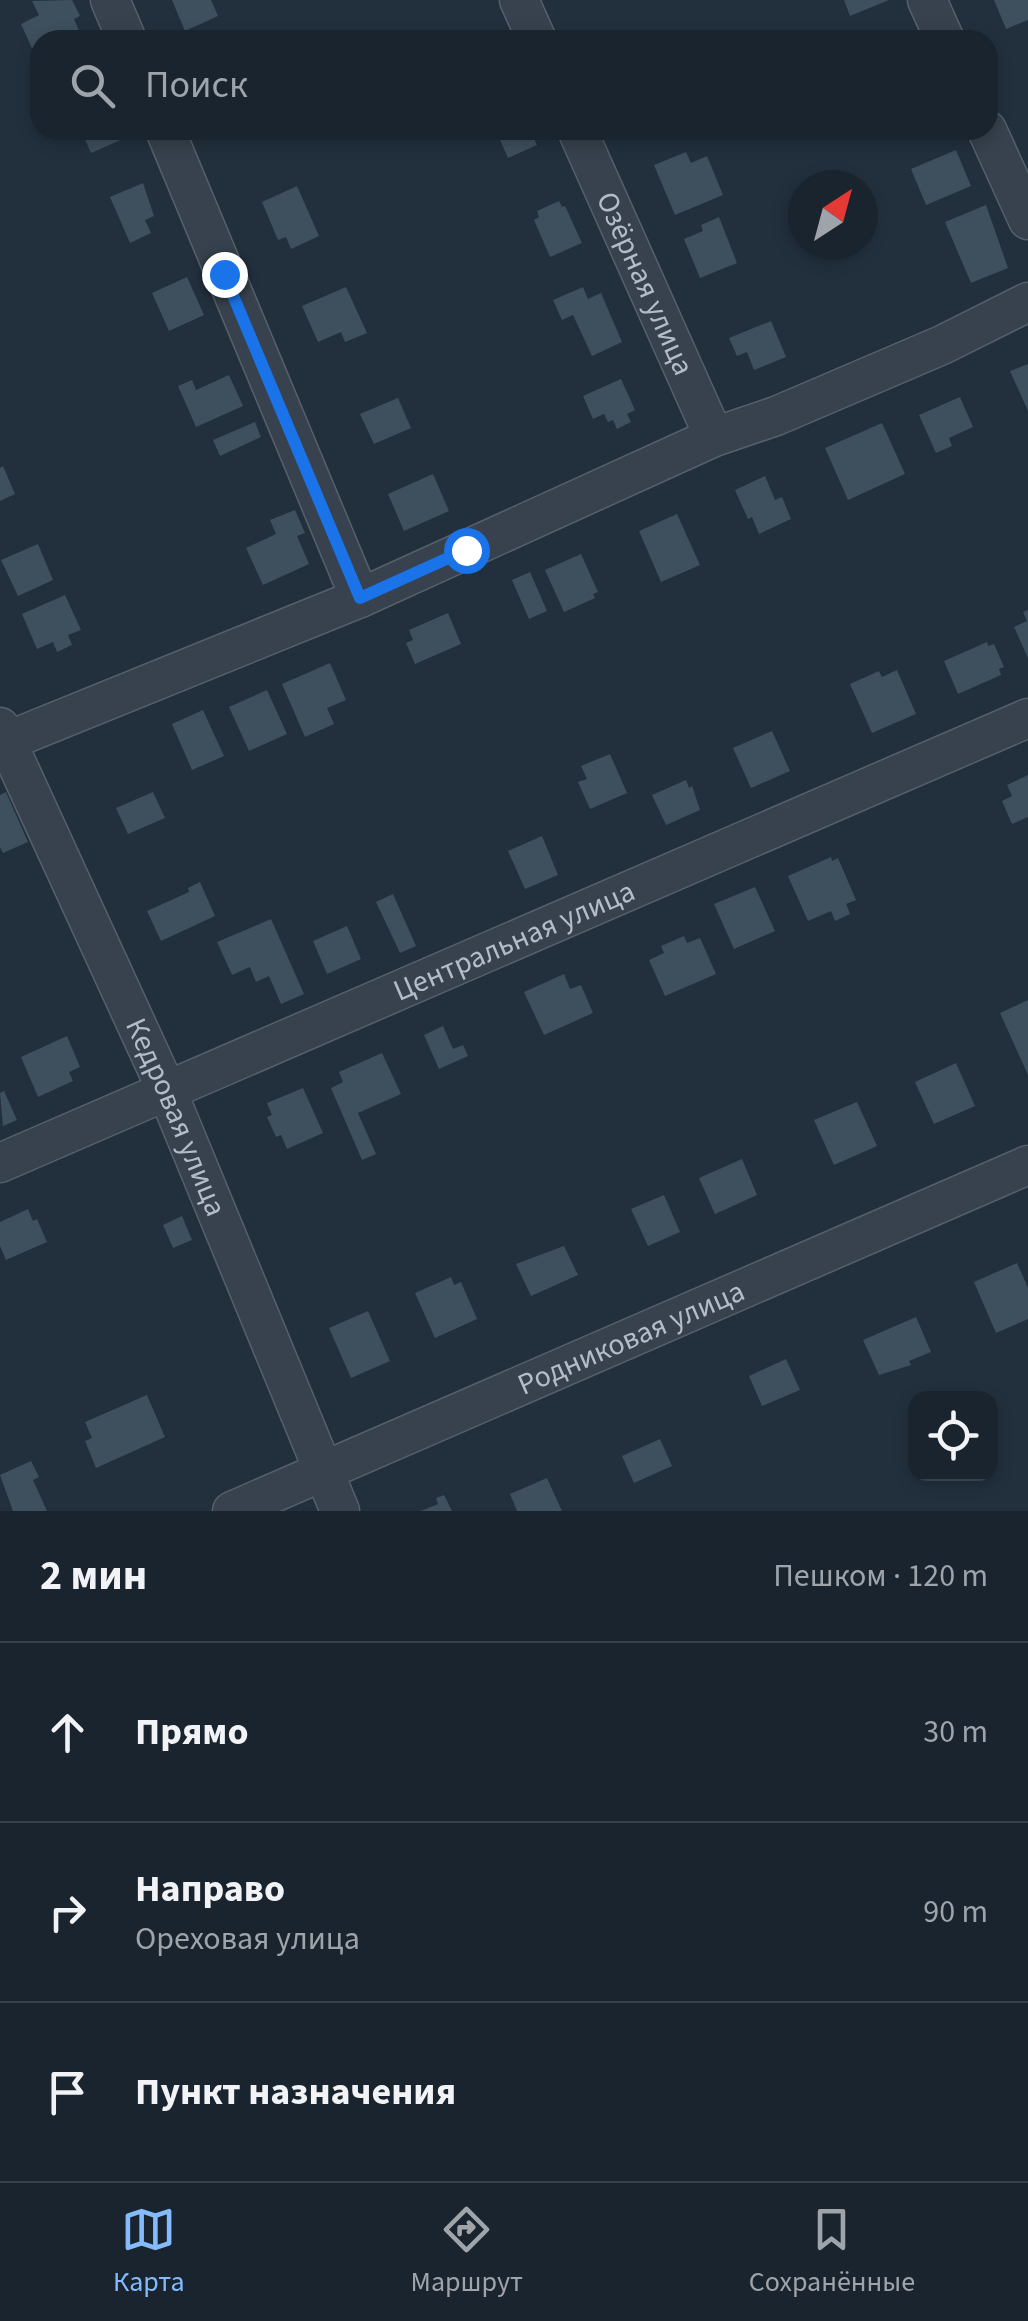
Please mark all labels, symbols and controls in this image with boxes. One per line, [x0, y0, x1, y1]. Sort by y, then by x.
search box [30, 30, 998, 140]
icon: search [65, 58, 120, 113]
text: Поиск [145, 58, 248, 112]
north arrow [788, 170, 878, 260]
street label: Озёрная улица [585, 185, 705, 382]
route end [202, 252, 248, 298]
route start [444, 528, 490, 574]
street label: Центральная улица [387, 870, 642, 1012]
street label: Кедровая улица [114, 1011, 237, 1223]
street label: Родниковая улица [511, 1270, 751, 1406]
map controls [908, 1391, 998, 1481]
button: locate [908, 1391, 998, 1481]
text: 2 мин [40, 1546, 147, 1606]
text: Пешком · 120 m [773, 1553, 988, 1599]
icon: ahead [40, 1705, 95, 1760]
text: Прямо [135, 1705, 249, 1759]
text: 30 m [923, 1709, 988, 1755]
text: Направо [135, 1862, 285, 1916]
icon: right [40, 1885, 95, 1940]
text: 90 m [923, 1889, 988, 1935]
text: Ореховая улица [135, 1916, 360, 1962]
icon: arrive [40, 2065, 95, 2120]
text: Пункт назначения [135, 2065, 456, 2119]
tab: Карта [113, 2202, 185, 2302]
tab: Маршрут [411, 2202, 523, 2302]
tab: Сохранённые [749, 2202, 915, 2302]

